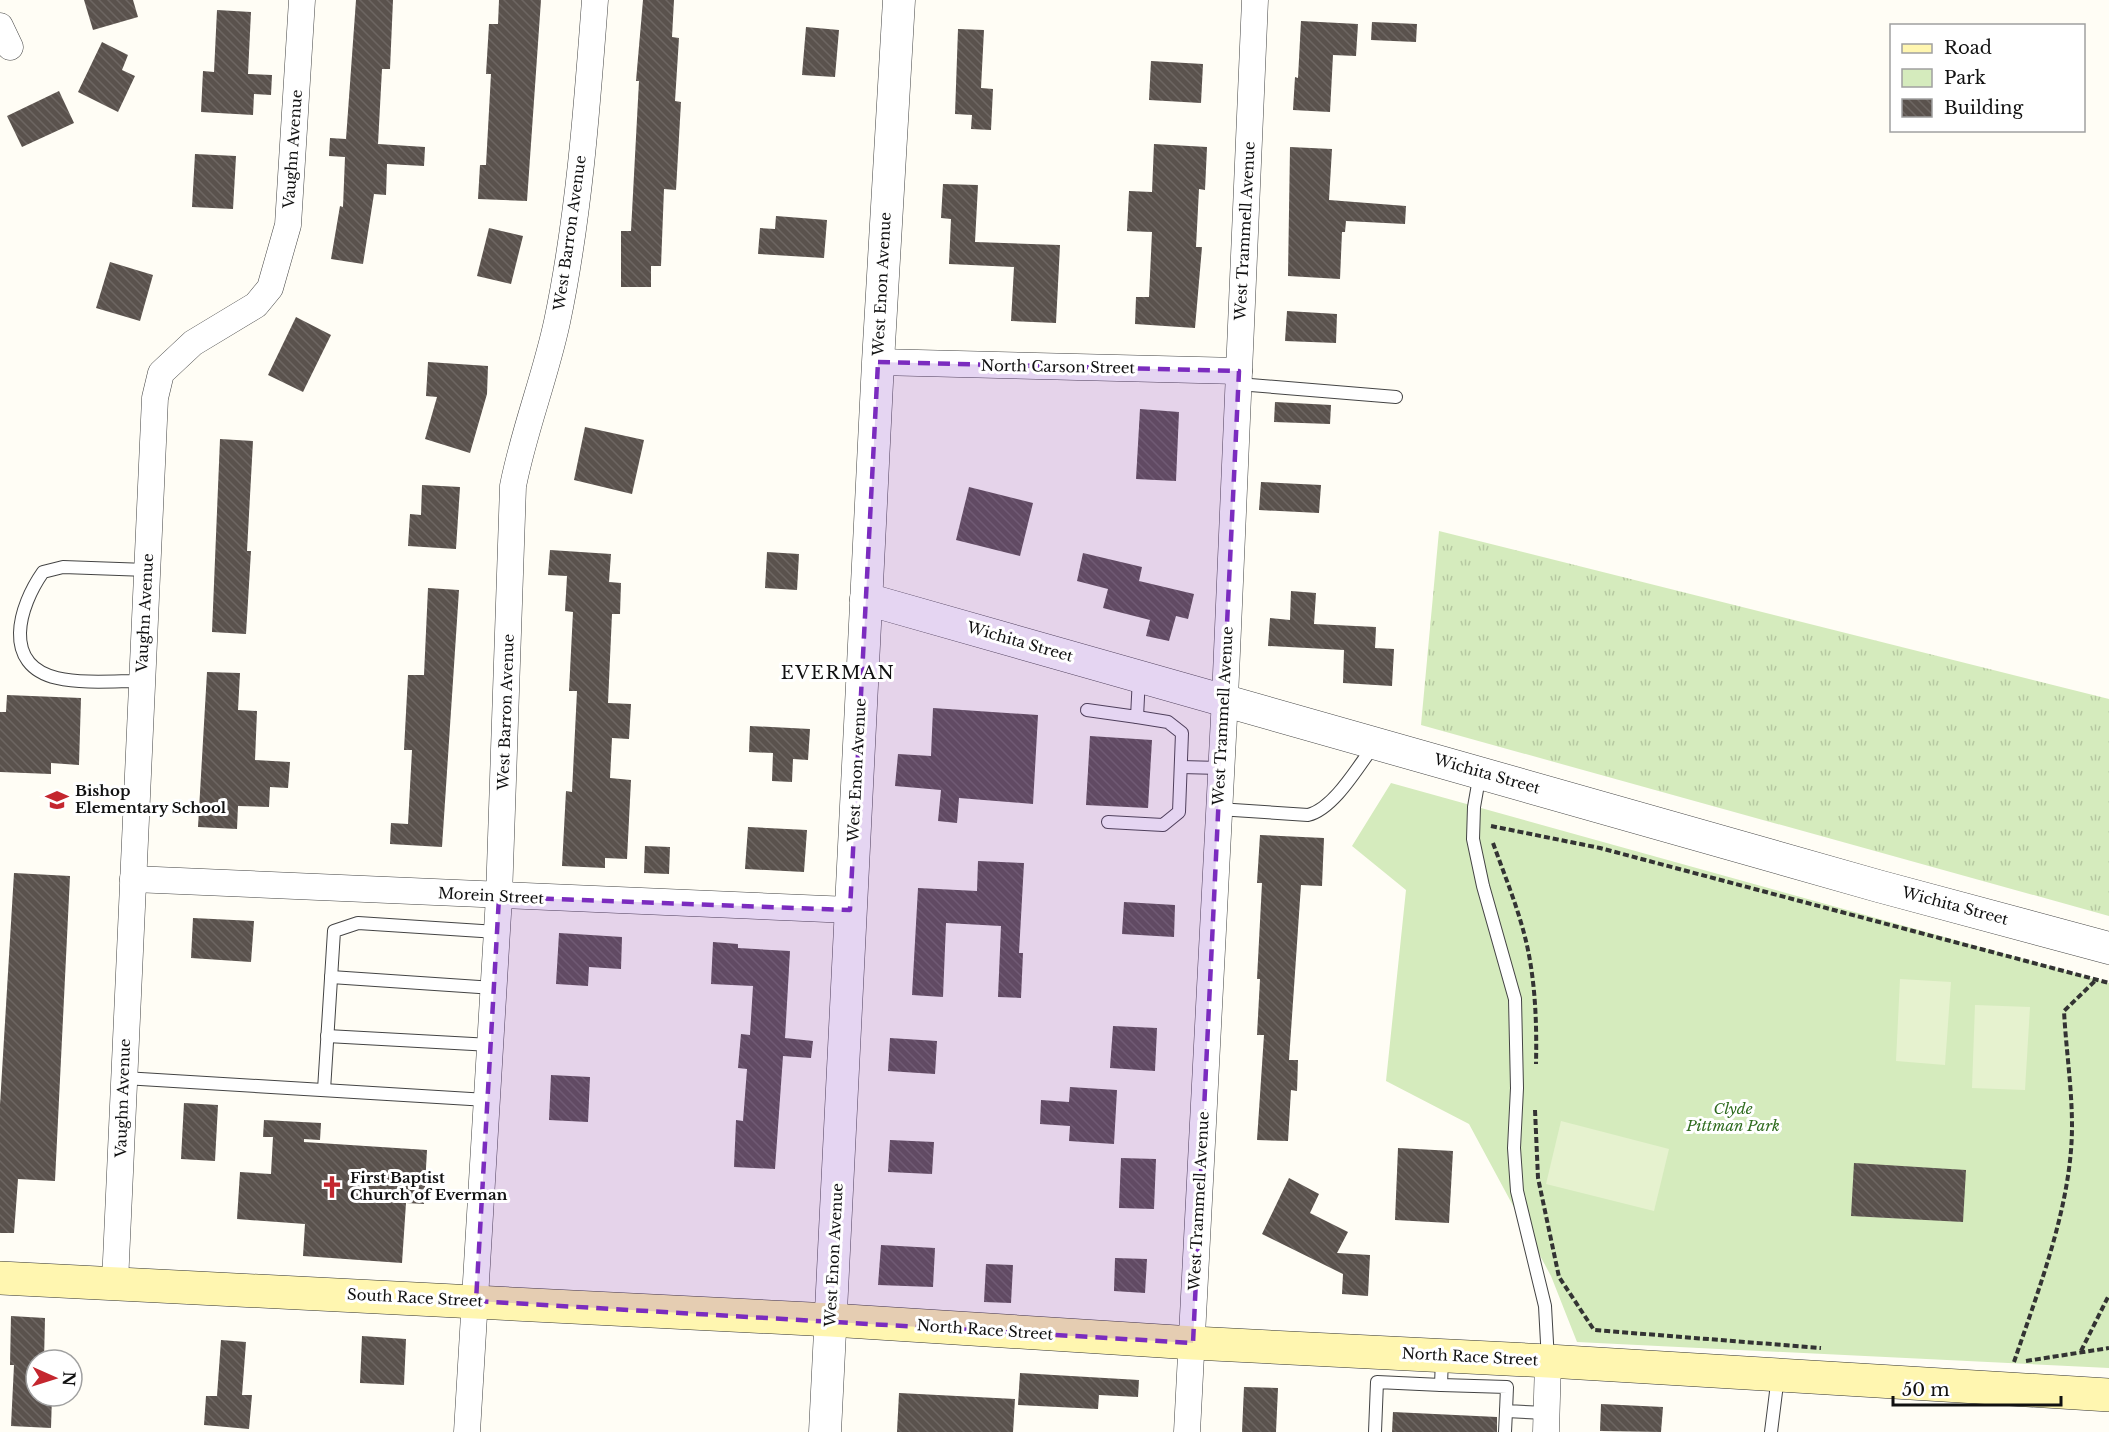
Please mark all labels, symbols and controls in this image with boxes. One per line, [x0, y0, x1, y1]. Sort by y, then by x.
legend [1890, 24, 2085, 132]
text: Road [1944, 37, 1992, 59]
text: Park [1944, 67, 1986, 89]
street label: Vaughn Avenue [279, 89, 306, 210]
text: Building [1944, 97, 2023, 119]
street label: West Trammell Avenue [1230, 141, 1259, 322]
street label: West Barron Avenue [549, 154, 590, 313]
street label: West Enon Avenue [868, 212, 895, 357]
street label: North Carson Street [981, 356, 1136, 377]
street label: Vaughn Avenue [132, 553, 157, 674]
street label: Wichita Street [964, 617, 1076, 666]
street label: West Trammell Avenue [1208, 626, 1237, 807]
street label: West Barron Avenue [493, 633, 518, 792]
district label: EVERMAN [781, 662, 895, 684]
street label: West Enon Avenue [843, 698, 870, 843]
street label: Wichita Street [1431, 749, 1543, 798]
place label: Bishop Elementary School [75, 781, 227, 817]
school or university icon: Bishop Elementary School [44, 787, 70, 813]
street label: Wichita Street [1899, 882, 2011, 929]
street label: Morein Street [437, 883, 545, 908]
street label: Vaughn Avenue [111, 1038, 134, 1159]
park label: Clyde Pittman Park [1685, 1099, 1780, 1135]
street label: West Trammell Avenue [1184, 1111, 1213, 1292]
place label: First Baptist Church of Everman [350, 1168, 508, 1204]
church icon: First Baptist Church of Everman [319, 1174, 345, 1200]
street label: West Enon Avenue [820, 1183, 847, 1328]
street label: South Race Street [347, 1284, 484, 1311]
street label: North Race Street [916, 1315, 1054, 1344]
street label: North Race Street [1401, 1343, 1539, 1370]
north arrow [24, 1348, 84, 1408]
scale bar [1893, 1369, 2061, 1407]
text: N [59, 1371, 79, 1387]
text: 50 m [1902, 1379, 1950, 1401]

